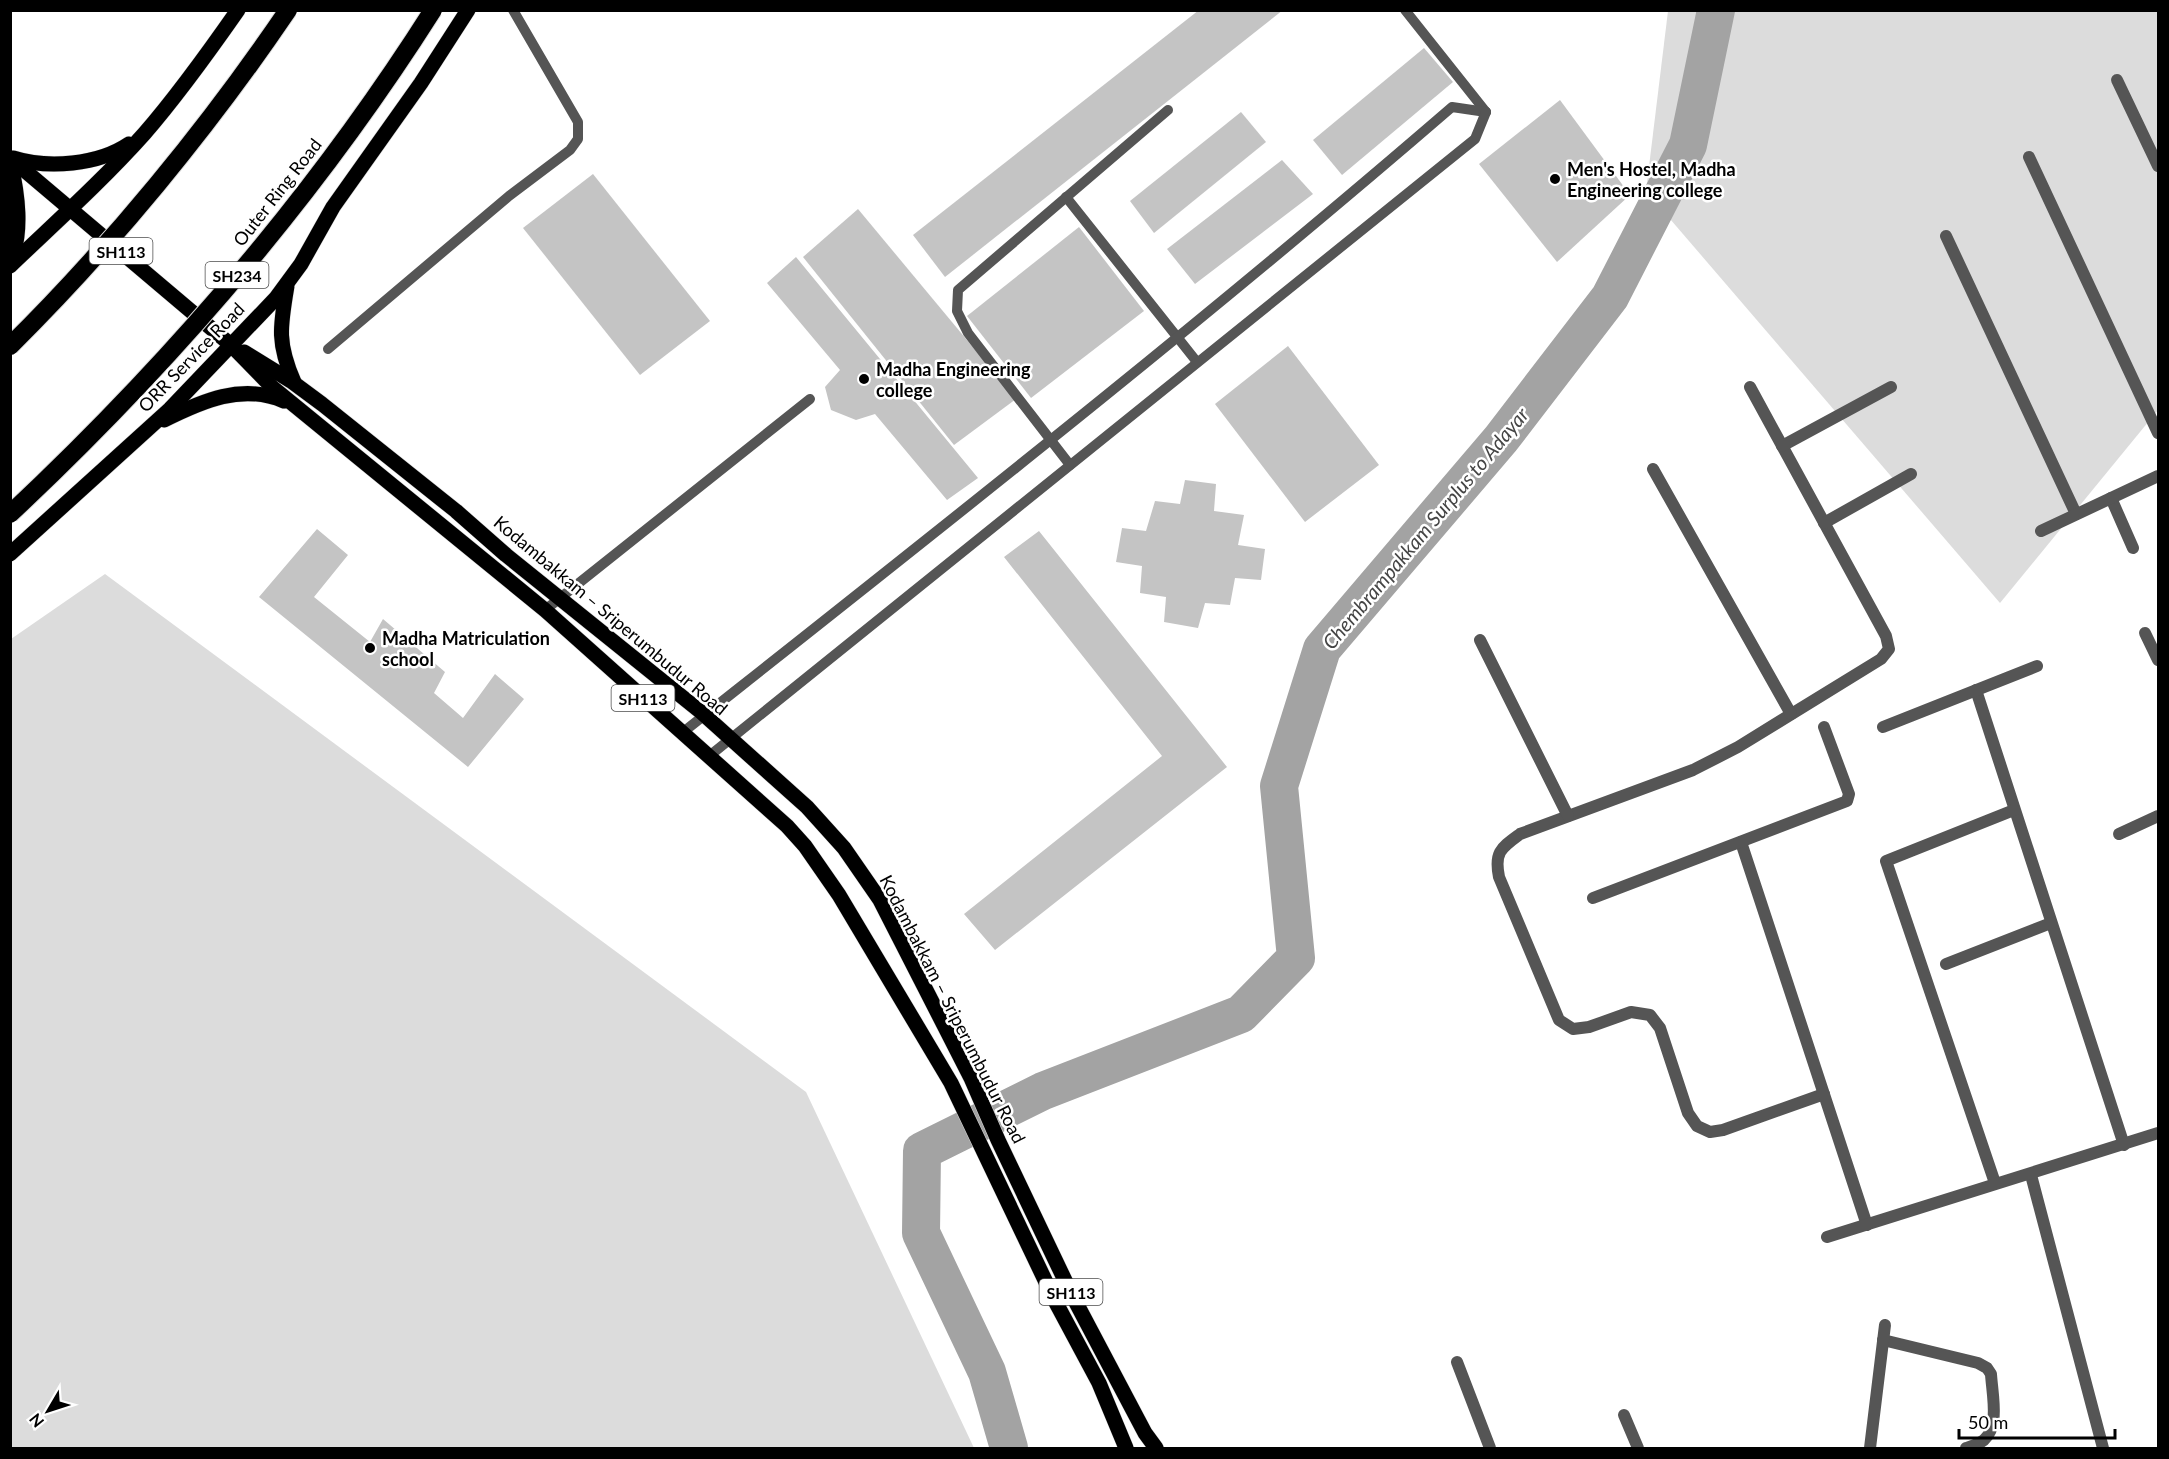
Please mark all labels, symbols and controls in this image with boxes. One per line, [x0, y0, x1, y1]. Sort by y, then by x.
street label: Outer Ring Road [228, 134, 326, 250]
place label: Men's Hostel, Madha Engineering college [1567, 158, 1736, 201]
marker: Men's Hostel, Madha Engineering college [1548, 172, 1562, 186]
road number: SH113 [90, 238, 152, 264]
road number: SH234 [206, 262, 268, 288]
street label: ORR Service Road [133, 298, 249, 416]
place label: Madha Engineering college [876, 358, 1031, 401]
marker: Madha Engineering college [857, 372, 871, 386]
water label: Chembrampakkam Surplus to Adayar [1317, 402, 1534, 654]
street label: Kodambakkam – Sriperumbudur Road [490, 511, 732, 719]
place label: Madha Matriculation school [382, 627, 550, 670]
marker: Madha Matriculation school [363, 641, 377, 655]
road number: SH113 [612, 685, 674, 711]
street label: Kodambakkam – Sriperumbudur Road [875, 871, 1031, 1147]
road number: SH113 [1040, 1279, 1102, 1305]
north arrow [18, 1381, 78, 1441]
scale bar [1959, 1402, 2115, 1440]
text: N [25, 1410, 47, 1432]
text: 50 m [1968, 1411, 2008, 1433]

